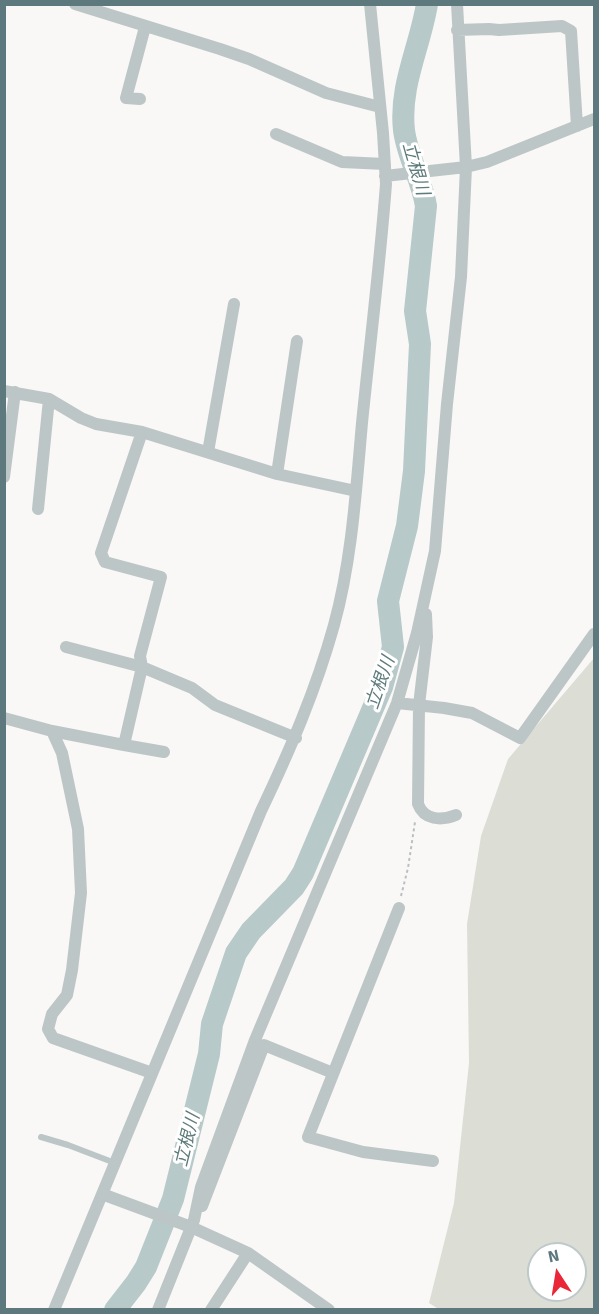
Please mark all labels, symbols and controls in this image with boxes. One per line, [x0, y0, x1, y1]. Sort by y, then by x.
water label: 立根川 [397, 140, 433, 198]
water label: 立根川 [362, 654, 400, 712]
water label: 立根川 [171, 1111, 205, 1169]
north arrow [527, 1242, 587, 1302]
text: N [546, 1245, 561, 1267]

